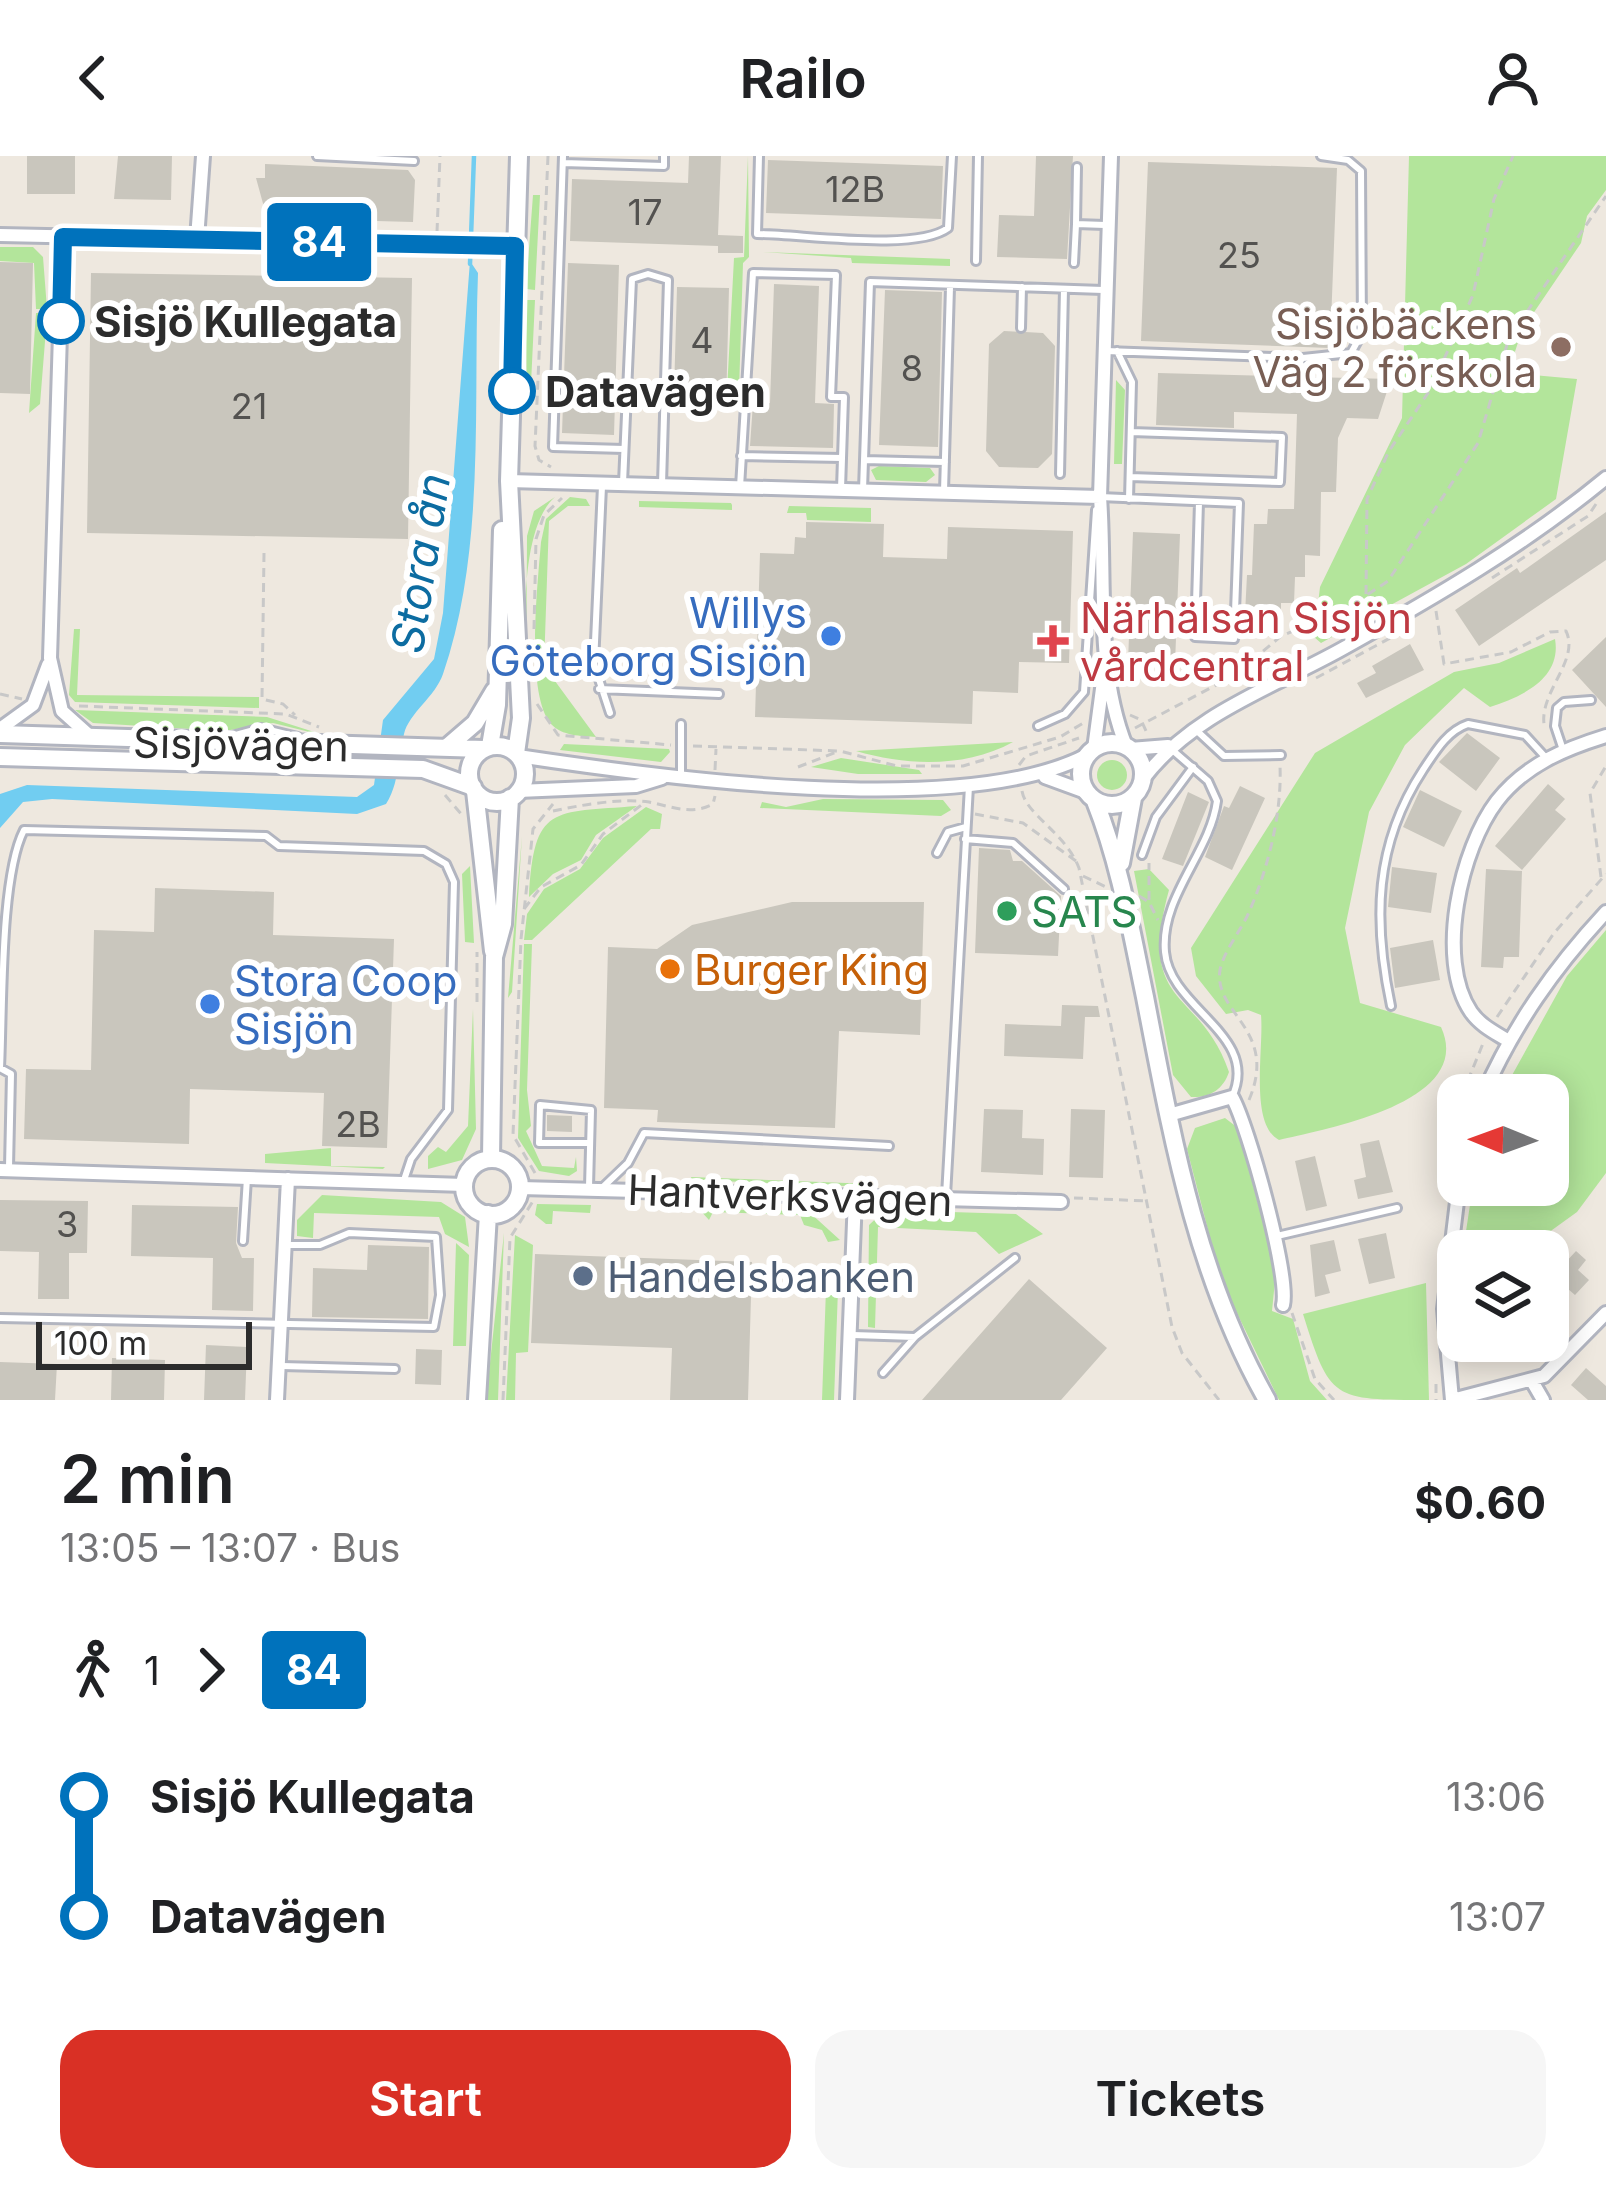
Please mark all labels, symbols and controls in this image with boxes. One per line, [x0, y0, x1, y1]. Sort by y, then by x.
icon: back [60, 45, 126, 111]
icon: person [1480, 45, 1546, 111]
text: Railo [739, 46, 867, 111]
house number: 12B [825, 167, 885, 211]
house number: 17 [627, 190, 663, 234]
line badge: 84 [265, 203, 373, 281]
text: 84 [291, 216, 347, 267]
house number: 25 [1217, 233, 1261, 277]
place label: Sisjö Kullegata [94, 296, 397, 347]
place label: Sisjöbäckens Väg 2 förskola [1253, 298, 1537, 397]
marker: Sisjö Kullegata [39, 299, 83, 343]
house number: 4 [690, 318, 714, 362]
marker: Sisjöbäckens Väg 2 förskola [1548, 334, 1574, 360]
house number: 8 [901, 346, 923, 390]
place label: Datavägen [545, 366, 766, 417]
marker: Datavägen [490, 369, 534, 413]
house number: 21 [231, 384, 267, 428]
water label: Stora ån [379, 469, 461, 657]
place label: Willys Göteborg Sisjön [490, 587, 807, 686]
place label: Närhälsan Sisjön vårdcentral [1080, 592, 1412, 691]
marker: Willys Göteborg Sisjön [818, 623, 844, 649]
marker: Närhälsan Sisjön vårdcentral [1037, 625, 1069, 657]
street label: Sisjövägen [133, 717, 349, 771]
place label: SATS [1031, 886, 1137, 937]
marker: SATS [994, 898, 1020, 924]
place label: Burger King [694, 944, 929, 995]
place label: Stora Coop Sisjön [234, 955, 457, 1054]
marker: Burger King [657, 956, 683, 982]
marker: Stora Coop Sisjön [197, 991, 223, 1017]
north arrow [1437, 1074, 1569, 1206]
map controls [1437, 1074, 1569, 1362]
house number: 2B [335, 1102, 381, 1146]
street label: Hantverksvägen [627, 1164, 953, 1226]
house number: 3 [56, 1202, 78, 1246]
button: layers [1437, 1230, 1569, 1362]
place label: Handelsbanken [607, 1251, 915, 1302]
marker: Handelsbanken [570, 1263, 596, 1289]
scale bar [36, 1316, 252, 1369]
text: 100 m [54, 1323, 147, 1363]
text: 2 min [60, 1439, 235, 1519]
text: $0.60 [1414, 1475, 1546, 1530]
text: 13:05 – 13:07 · Bus [60, 1524, 400, 1571]
icon: walk [60, 1637, 126, 1703]
icon: forward [178, 1637, 244, 1703]
text: 84 [286, 1644, 342, 1695]
text: 1 [144, 1647, 160, 1694]
text: Sisjö Kullegata [150, 1769, 475, 1824]
text: 13:06 [1446, 1773, 1546, 1820]
text: Datavägen [150, 1889, 387, 1944]
text: 13:07 [1449, 1893, 1546, 1940]
button: Start [60, 2030, 791, 2168]
button: Tickets [815, 2030, 1546, 2168]

